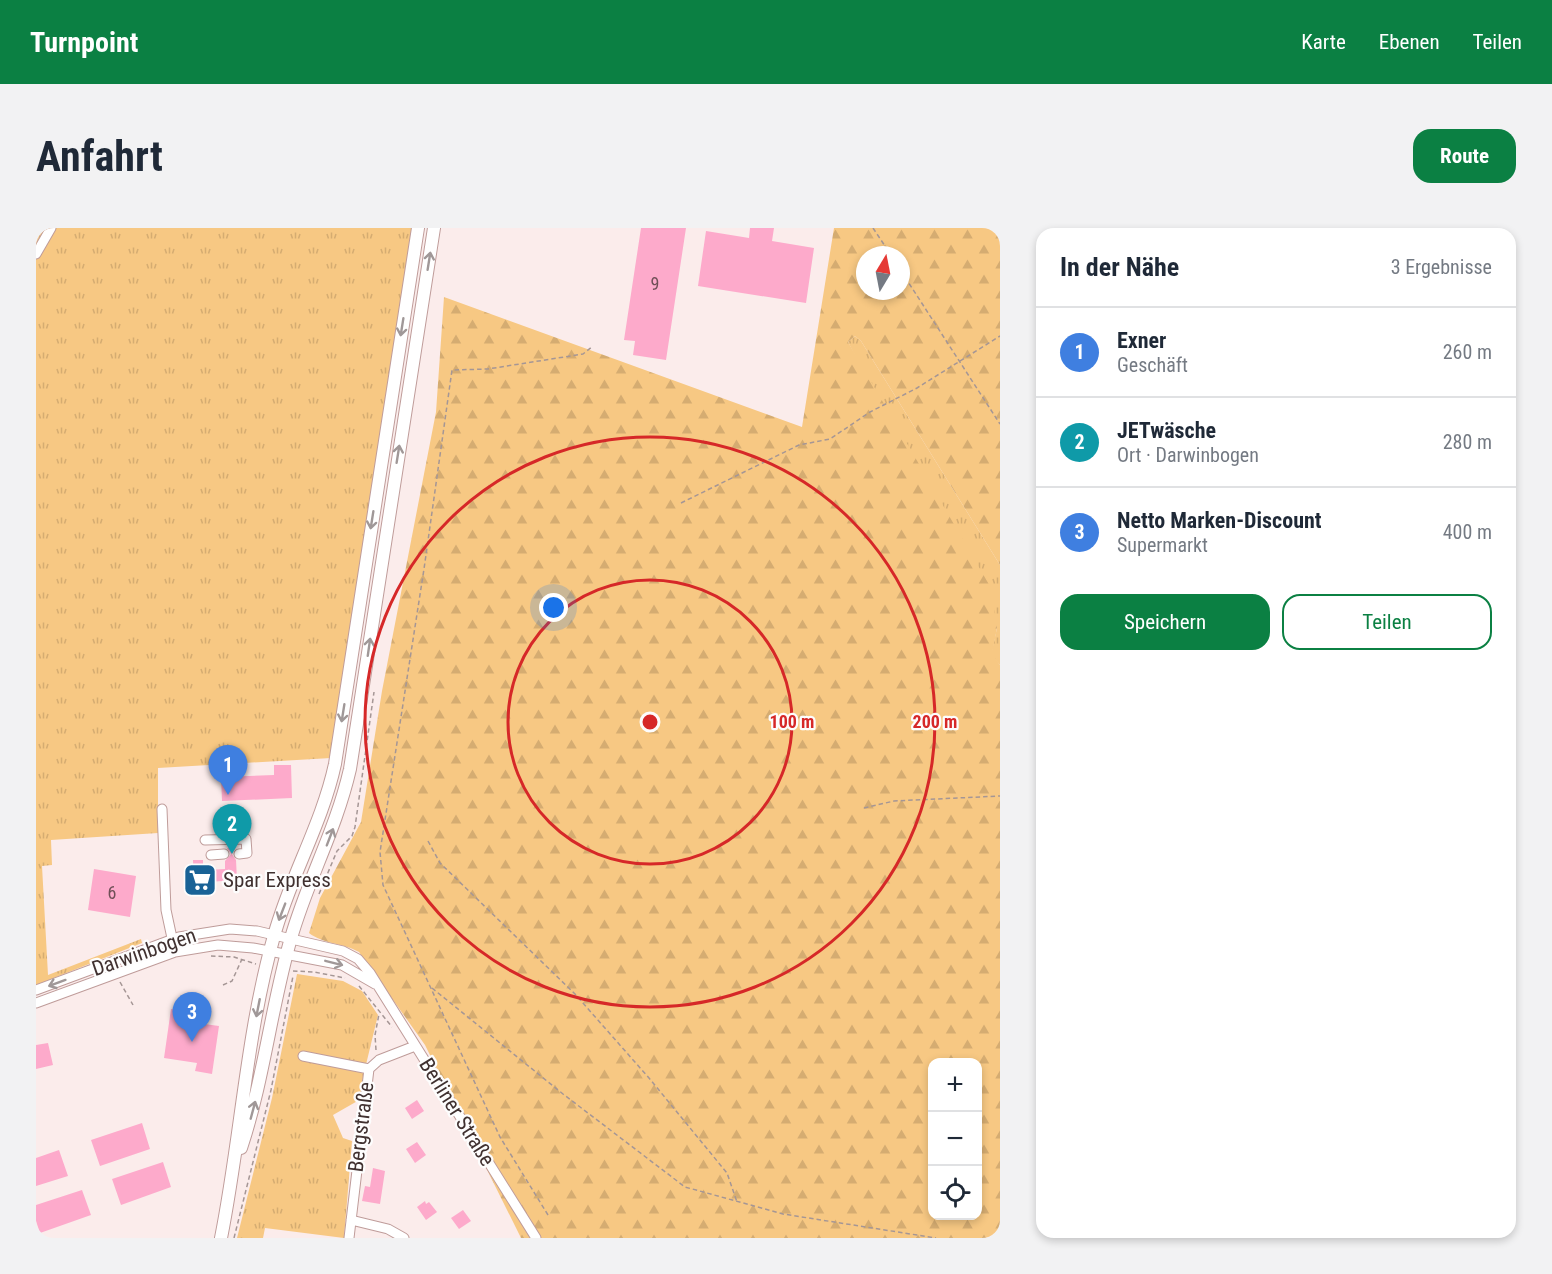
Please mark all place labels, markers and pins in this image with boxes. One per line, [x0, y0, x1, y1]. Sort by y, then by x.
centre of rings [640, 712, 660, 732]
pin: 1 [208, 746, 248, 795]
pin: 2 [212, 804, 252, 854]
supermarket icon: Spar Express [182, 862, 218, 898]
place label: Spar Express [223, 868, 331, 892]
pin: 3 [172, 992, 212, 1042]

